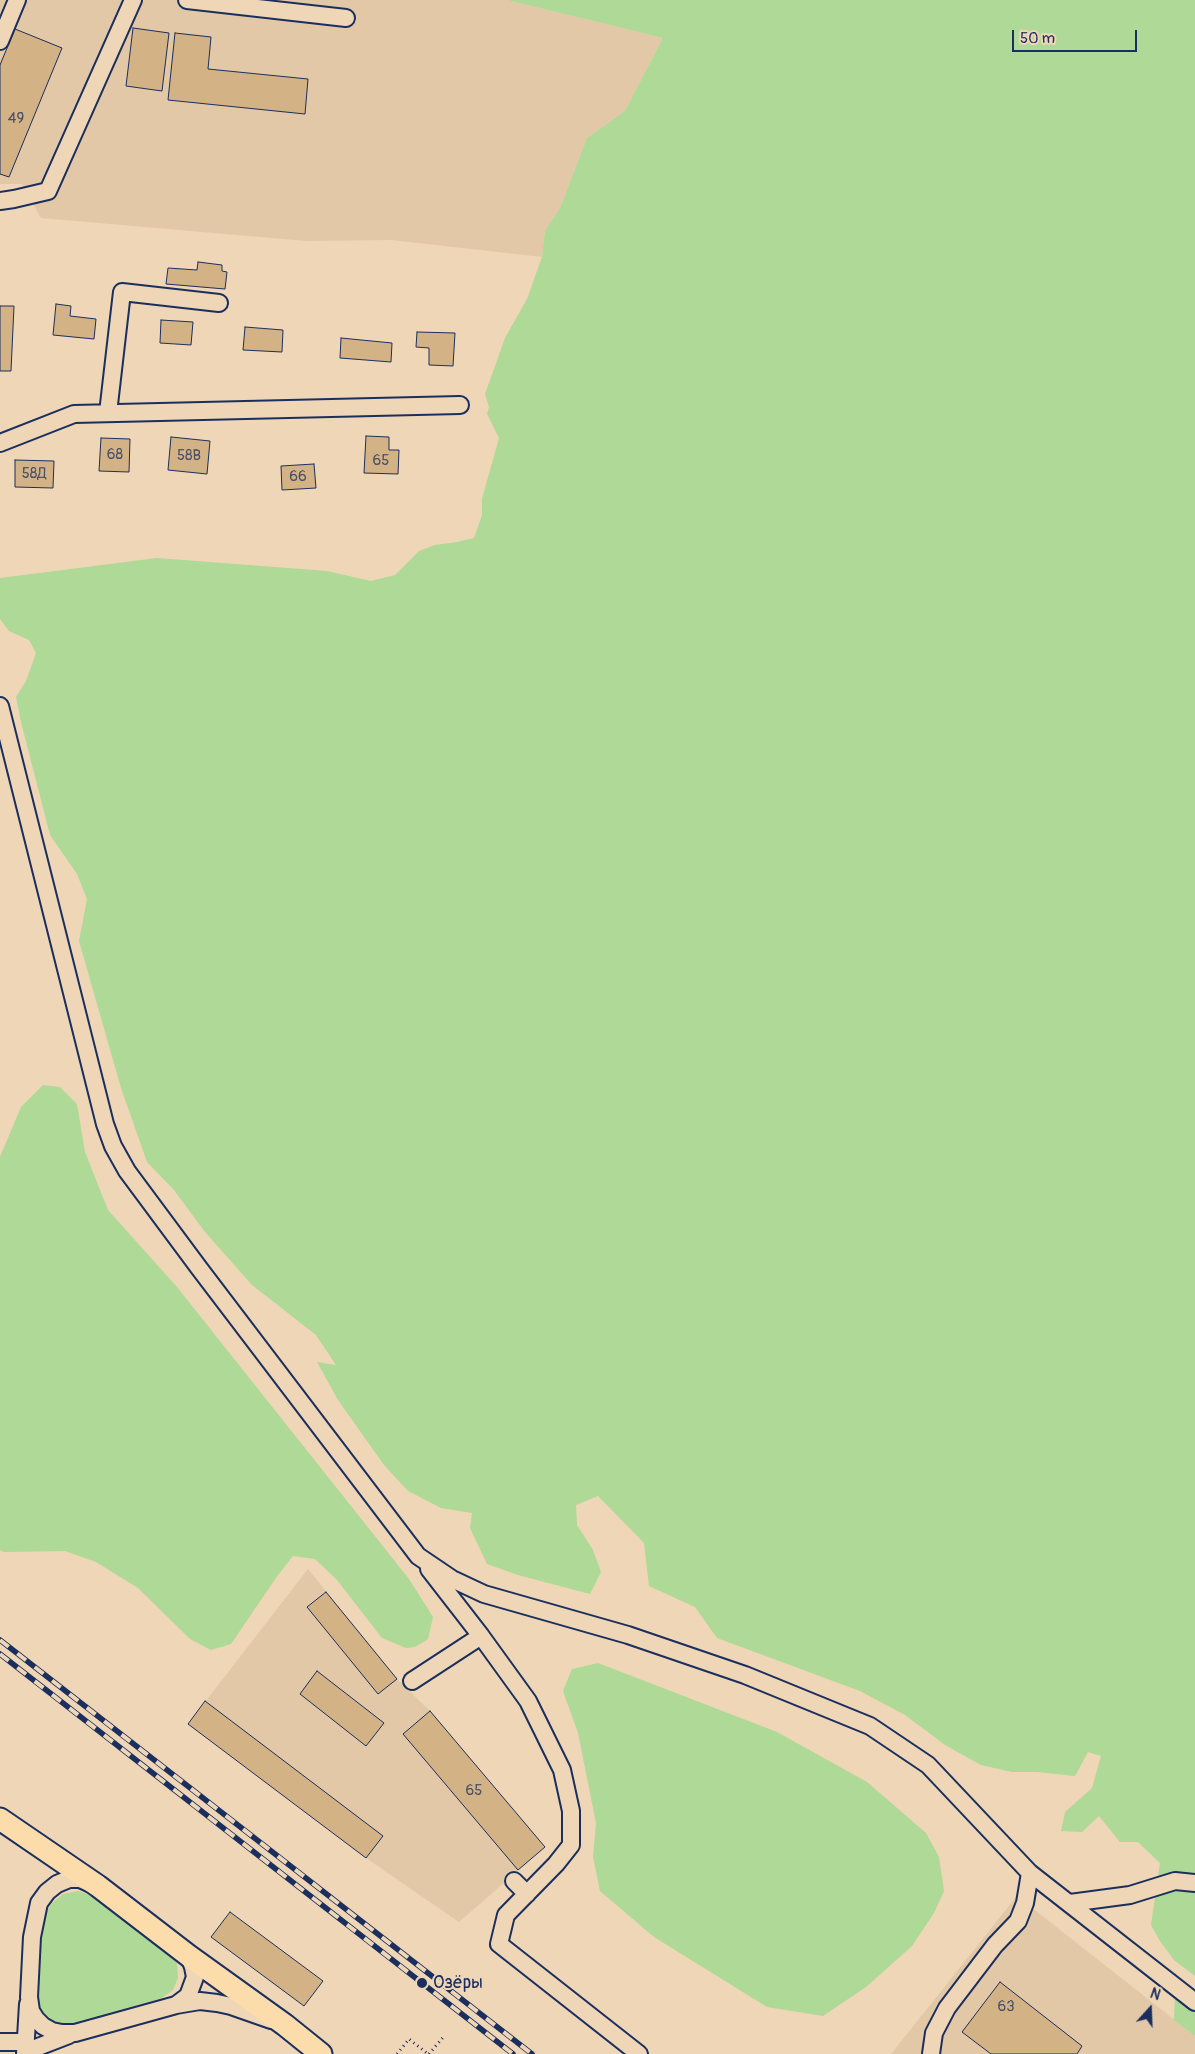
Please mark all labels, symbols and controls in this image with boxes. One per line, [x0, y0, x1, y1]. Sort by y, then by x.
scale bar [1015, 20, 1140, 52]
text: 50 m [1020, 29, 1055, 48]
house number: 49 [8, 110, 24, 128]
house number: 68 [107, 446, 123, 464]
house number: 58В [177, 447, 201, 465]
house number: 65 [373, 452, 389, 470]
house number: 58Д [22, 465, 46, 483]
house number: 66 [289, 468, 307, 486]
house number: 65 [466, 1782, 482, 1800]
place label: Озёры [433, 1972, 483, 1994]
marker: Озёры [415, 1976, 429, 1990]
north arrow [1125, 1984, 1175, 2034]
text: N [1148, 1985, 1163, 2004]
house number: 63 [997, 1998, 1015, 2016]

